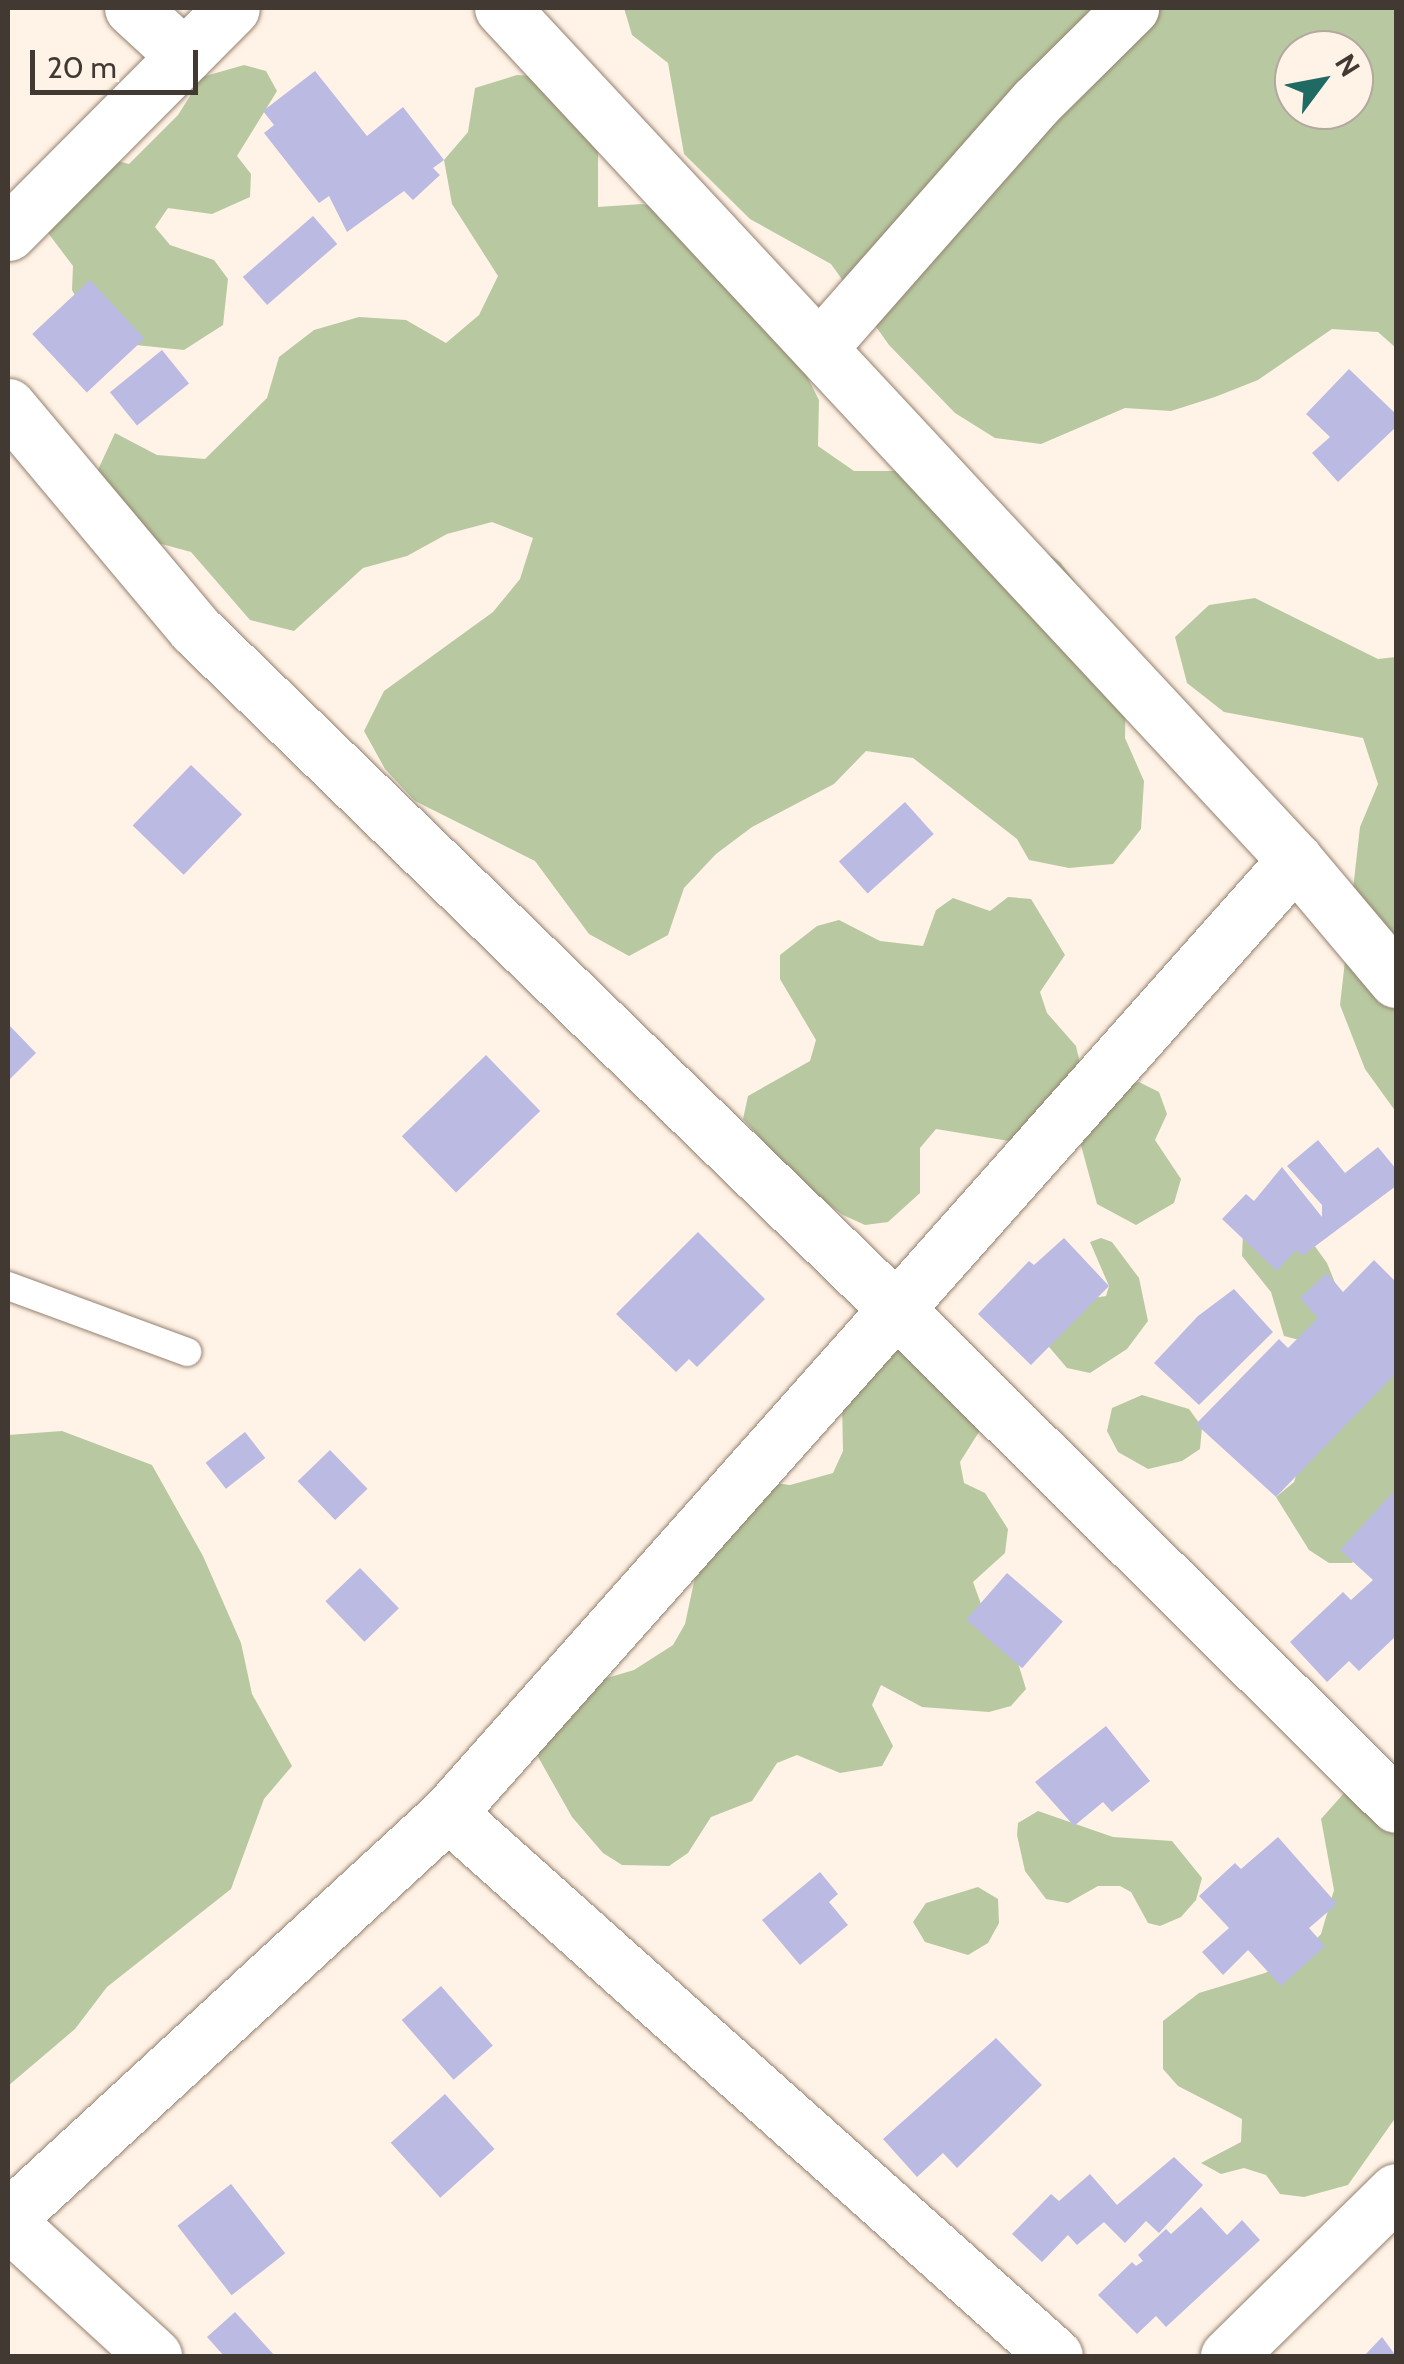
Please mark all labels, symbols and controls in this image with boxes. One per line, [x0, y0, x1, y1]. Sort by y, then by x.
scale bar [35, 30, 202, 92]
north arrow [1274, 30, 1374, 130]
text: N [1328, 48, 1367, 83]
text: 20 m [47, 49, 117, 86]

